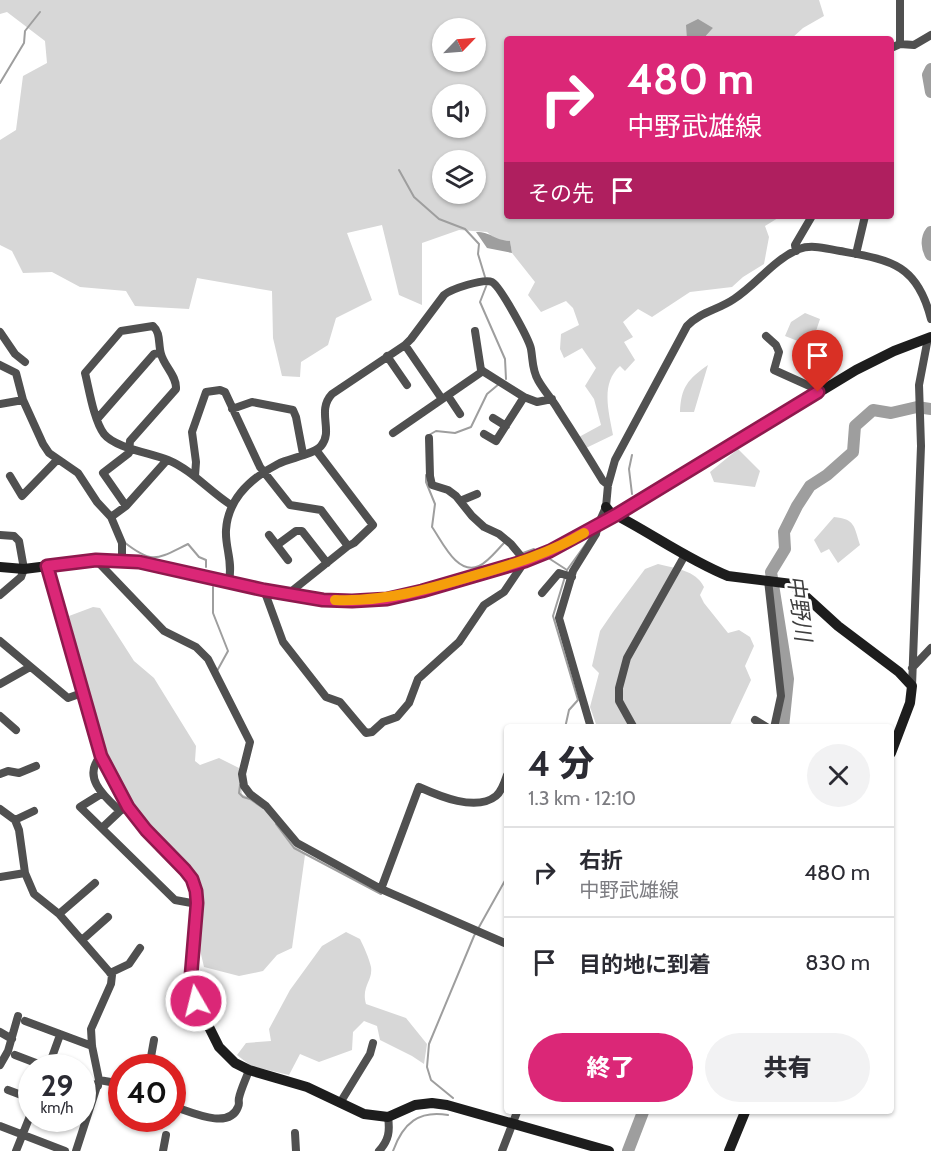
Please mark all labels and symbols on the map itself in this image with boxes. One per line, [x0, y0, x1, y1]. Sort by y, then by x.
north arrow [432, 18, 486, 72]
pin [792, 330, 843, 392]
water label: 中野川 [782, 574, 817, 644]
position arrow [164, 969, 228, 1033]
speed limit sign: 40 [108, 1054, 186, 1132]

